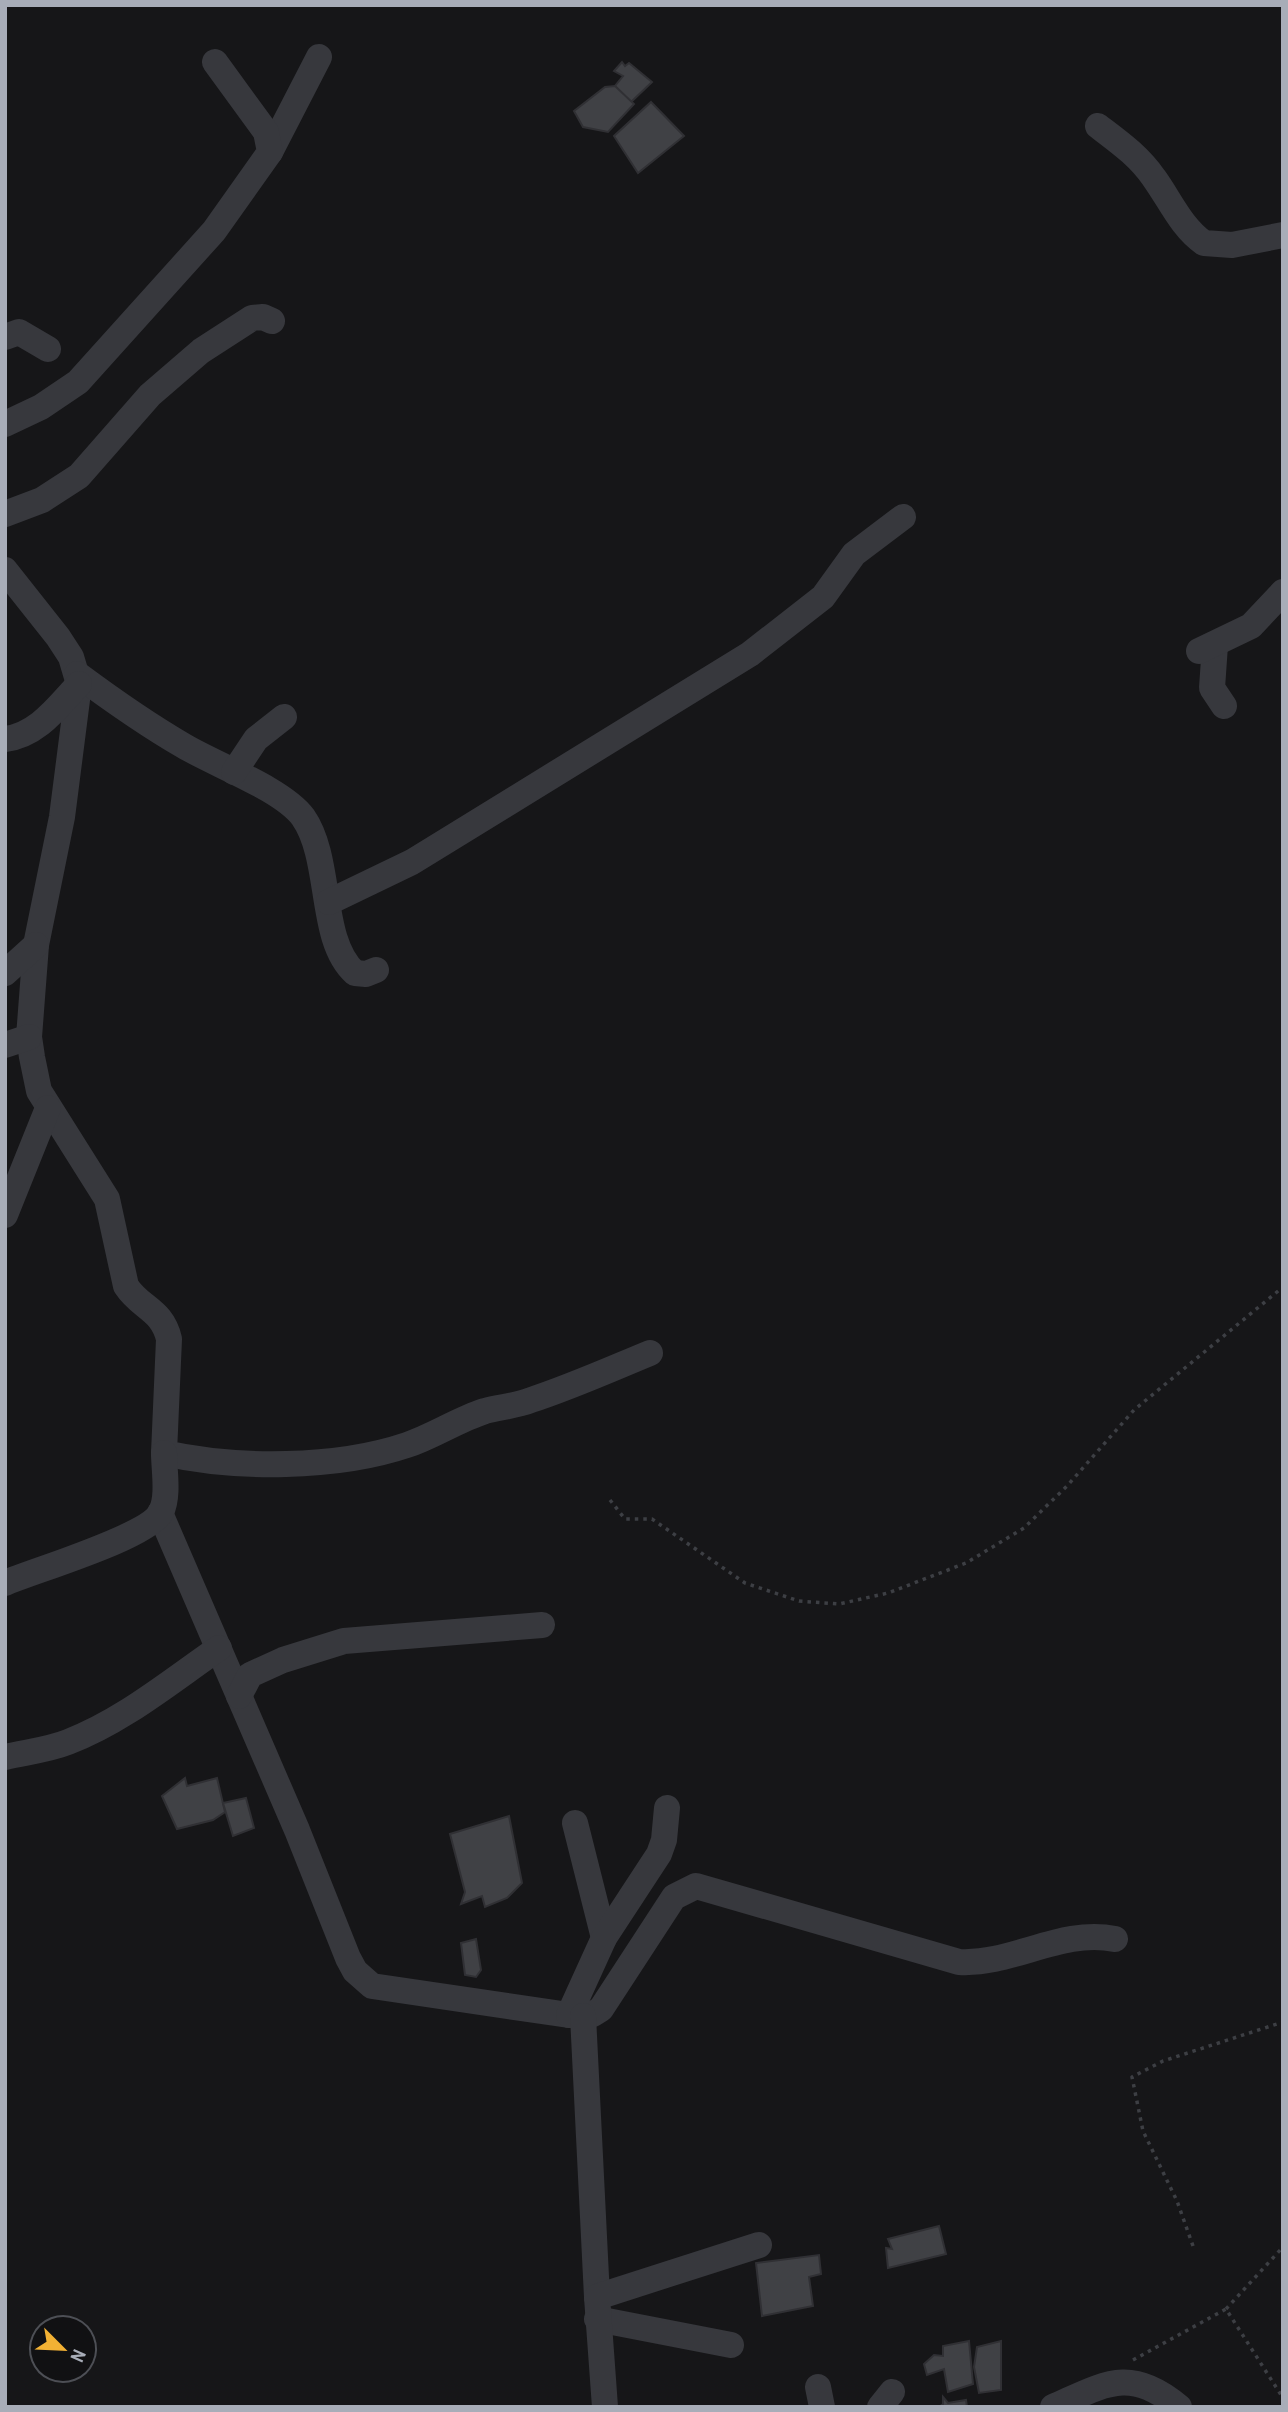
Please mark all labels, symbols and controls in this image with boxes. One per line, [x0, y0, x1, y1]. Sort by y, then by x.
north arrow [28, 2314, 98, 2384]
text: N [64, 2345, 93, 2366]

